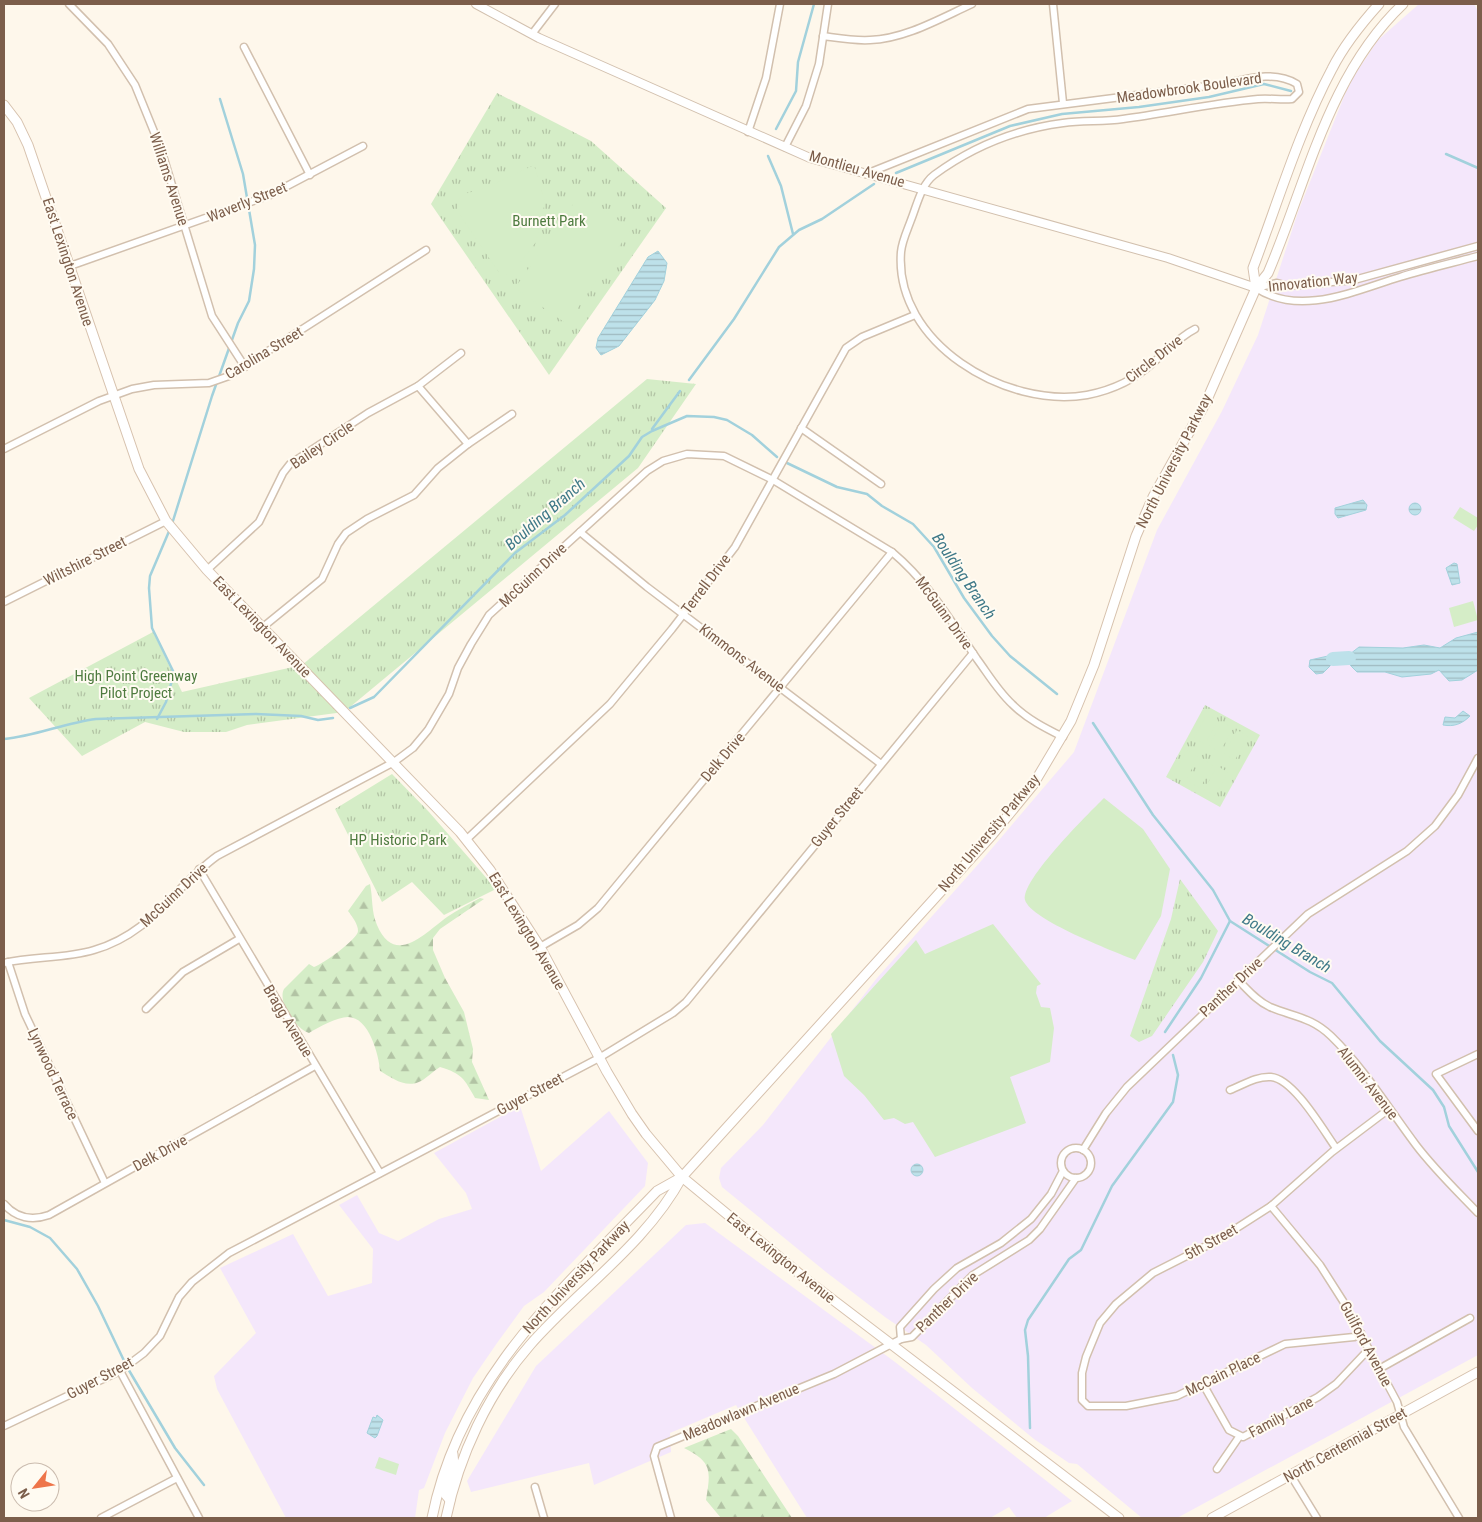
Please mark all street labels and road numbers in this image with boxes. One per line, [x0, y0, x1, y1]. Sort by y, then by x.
street label: Meadowbrook Boulevard [1115, 69, 1263, 107]
street label: Williams Avenue [145, 130, 193, 228]
street label: Montlieu Avenue [807, 147, 907, 191]
street label: Waverly Street [204, 178, 290, 226]
street label: East Lexington Avenue [39, 196, 97, 328]
street label: Innovation Way [1267, 268, 1359, 296]
street label: Carolina Street [222, 323, 306, 383]
street label: Circle Drive [1122, 331, 1186, 387]
street label: North University Parkway [1132, 391, 1216, 531]
street label: Bailey Circle [287, 417, 357, 473]
street label: Wiltshire Street [41, 532, 129, 590]
street label: McGuinn Drive [496, 539, 570, 611]
street label: Terrell Drive [678, 550, 734, 618]
street label: East Lexington Avenue [209, 573, 315, 681]
street label: McGuinn Drive [912, 573, 976, 653]
street label: Kimmons Avenue [696, 620, 788, 696]
street label: Delk Drive [697, 729, 749, 785]
street label: North University Parkway [934, 770, 1044, 896]
street label: Guyer Street [807, 783, 867, 851]
street label: McGuinn Drive [137, 859, 211, 931]
street label: East Lexington Avenue [485, 869, 569, 993]
street label: Panther Drive [1196, 953, 1266, 1021]
street label: Bragg Avenue [259, 982, 317, 1060]
street label: Lynwood Terrace [24, 1025, 82, 1123]
street label: Alumni Avenue [1334, 1043, 1402, 1123]
street label: Guyer Street [494, 1069, 566, 1119]
street label: Delk Drive [130, 1131, 190, 1175]
street label: East Lexington Avenue [723, 1209, 839, 1307]
street label: North University Parkway [519, 1217, 633, 1337]
street label: 5th Street [1181, 1220, 1241, 1264]
street label: Panther Drive [912, 1268, 982, 1336]
street label: Guilford Avenue [1336, 1298, 1396, 1390]
street label: McCain Place [1183, 1348, 1263, 1400]
street label: Guyer Street [64, 1353, 136, 1403]
street label: Meadowlawn Avenue [680, 1379, 802, 1445]
street label: Family Lane [1246, 1392, 1316, 1442]
street label: North Centennial Street [1280, 1404, 1410, 1486]

